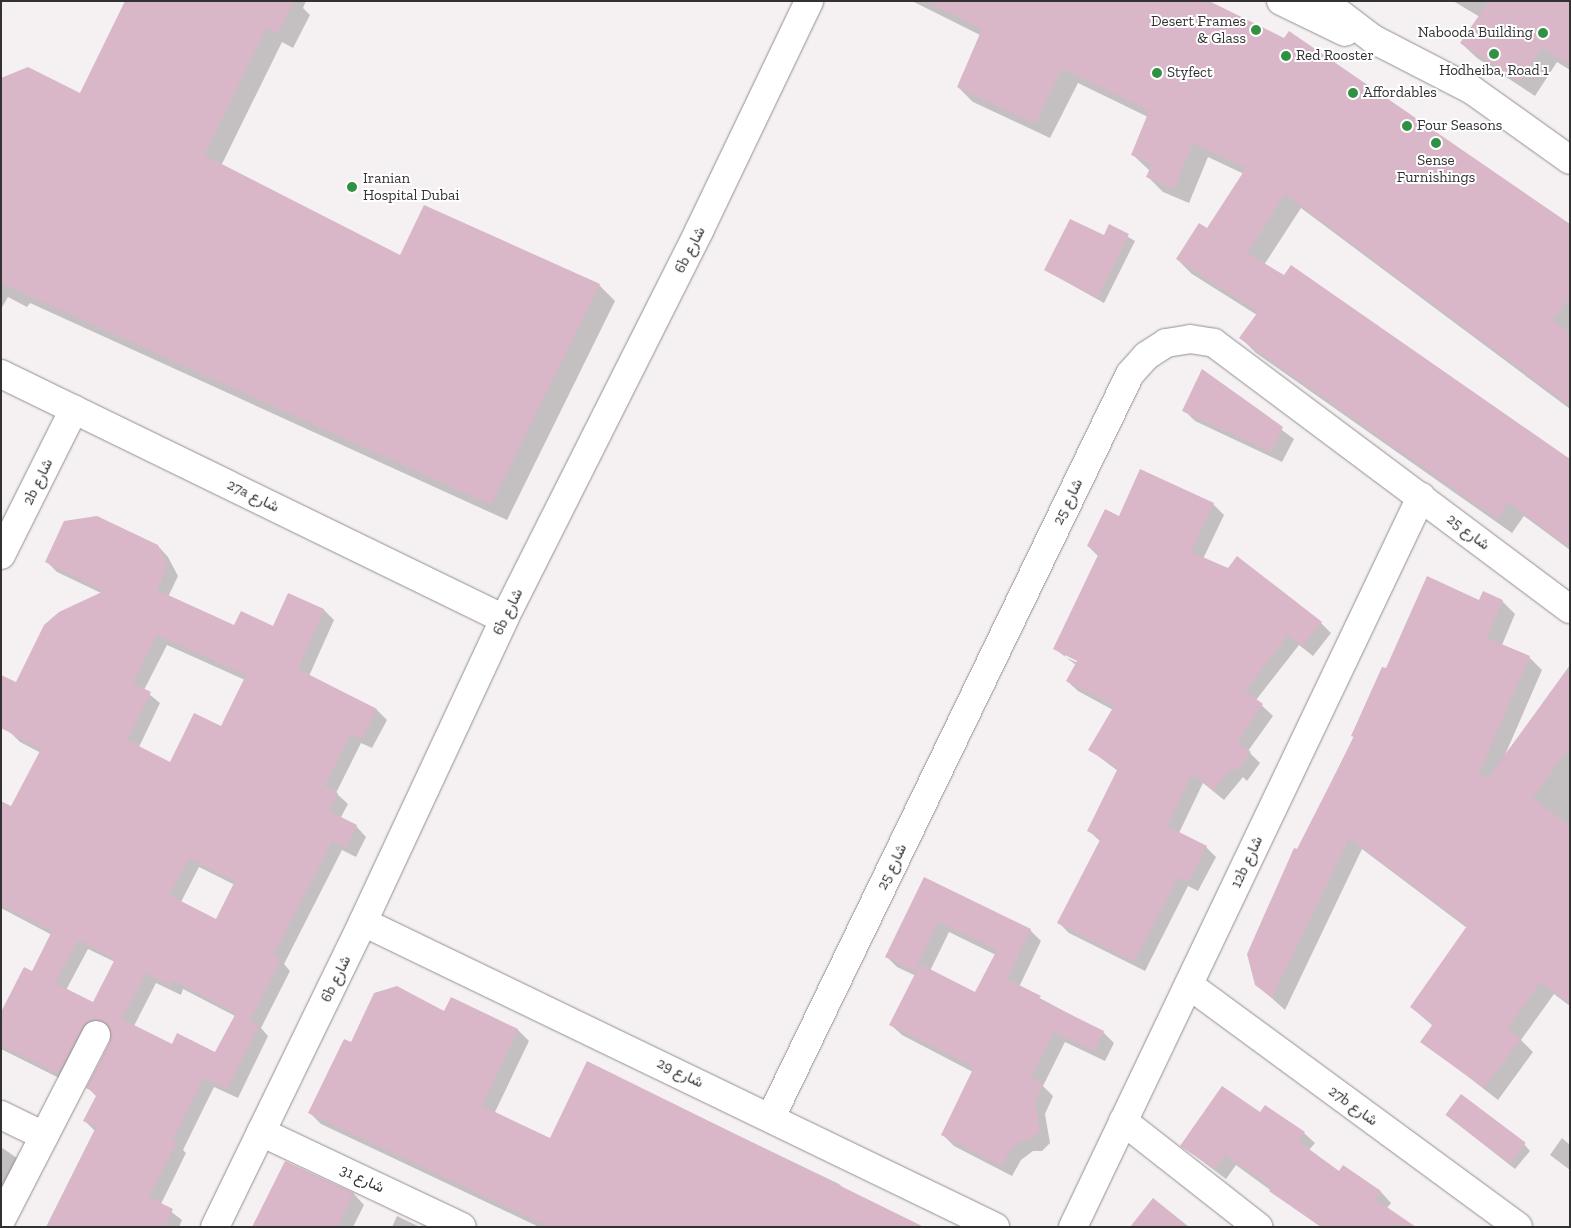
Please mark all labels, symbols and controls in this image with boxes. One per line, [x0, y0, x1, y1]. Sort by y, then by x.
place label: Desert Frames & Glass [1151, 12, 1246, 47]
marker: Desert Frames & Glass [1250, 24, 1262, 36]
place label: Nabooda Building [1418, 24, 1533, 42]
marker: Nabooda Building [1537, 27, 1549, 39]
place label: Red Rooster [1296, 47, 1374, 65]
marker: Hodheiba, Road 1 [1488, 48, 1500, 60]
marker: Red Rooster [1280, 50, 1292, 62]
place label: Hodheiba, Road 1 [1439, 62, 1549, 80]
place label: Styfect [1167, 64, 1212, 82]
marker: Styfect [1151, 67, 1163, 79]
place label: Affordables [1363, 84, 1437, 102]
marker: Affordables [1347, 87, 1359, 99]
place label: Four Seasons [1417, 117, 1503, 135]
marker: Four Seasons [1401, 120, 1413, 132]
marker: Sense Furnishings [1430, 137, 1442, 149]
place label: Sense Furnishings [1397, 151, 1475, 186]
place label: Iranian Hospital Dubai [363, 169, 459, 204]
marker: Iranian Hospital Dubai [345, 180, 359, 194]
street label: 6b شارع [671, 224, 709, 276]
street label: 2b شارع [19, 456, 57, 508]
street label: 27a شارع [224, 476, 282, 516]
street label: شارع 25 [1049, 476, 1087, 528]
street label: شارع 25 [1443, 510, 1493, 554]
street label: 6b شارع [489, 586, 527, 638]
street label: 12b شارع [1227, 833, 1267, 891]
street label: شارع 25 [873, 841, 911, 893]
street label: 6b شارع [317, 953, 355, 1005]
street label: شارع 29 [654, 1054, 706, 1092]
street label: 27b شارع [1325, 1082, 1381, 1130]
street label: شارع 31 [337, 1161, 387, 1197]

